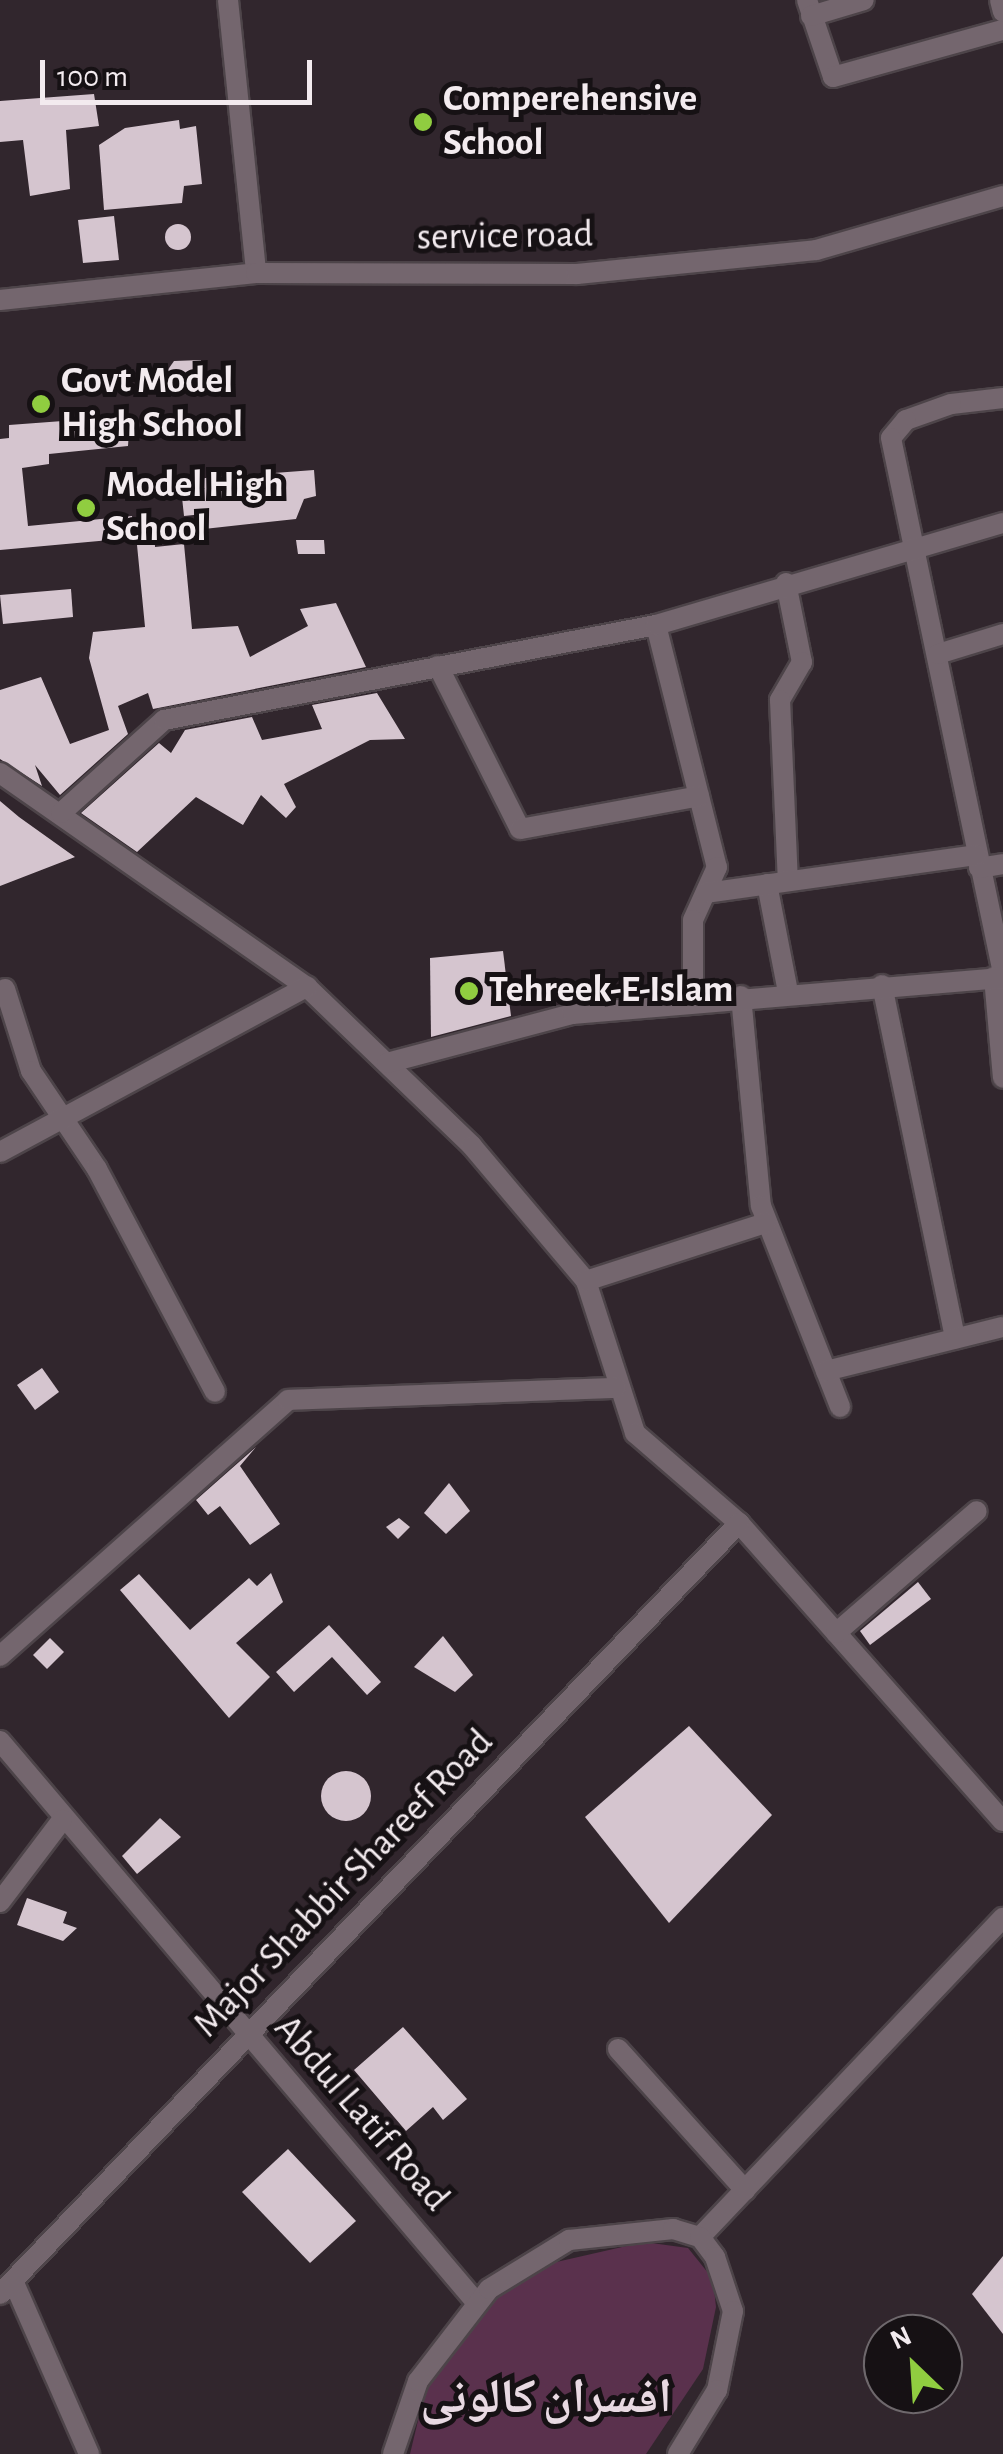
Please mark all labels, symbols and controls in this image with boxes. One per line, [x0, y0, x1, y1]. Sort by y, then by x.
scale bar [45, 40, 318, 102]
text: 100 m [57, 62, 128, 92]
place label: Comperehensive School [443, 77, 697, 166]
marker: Comperehensive School [412, 111, 434, 133]
street label: service road [417, 213, 593, 261]
place label: Govt Model High School [61, 359, 243, 448]
marker: Govt Model High School [30, 393, 52, 415]
place label: Model High School [106, 463, 284, 552]
marker: Model High School [75, 497, 97, 519]
place label: Tehreek-E-Islam [489, 968, 733, 1014]
marker: Tehreek-E-Islam [458, 980, 480, 1002]
street label: Major Shabbir Shareef Road [185, 1720, 503, 2048]
street label: Abdul Latif Road [264, 2007, 458, 2221]
north arrow [863, 2314, 963, 2414]
text: N [886, 2322, 916, 2355]
district label: افسران کالونی [420, 2370, 672, 2428]

